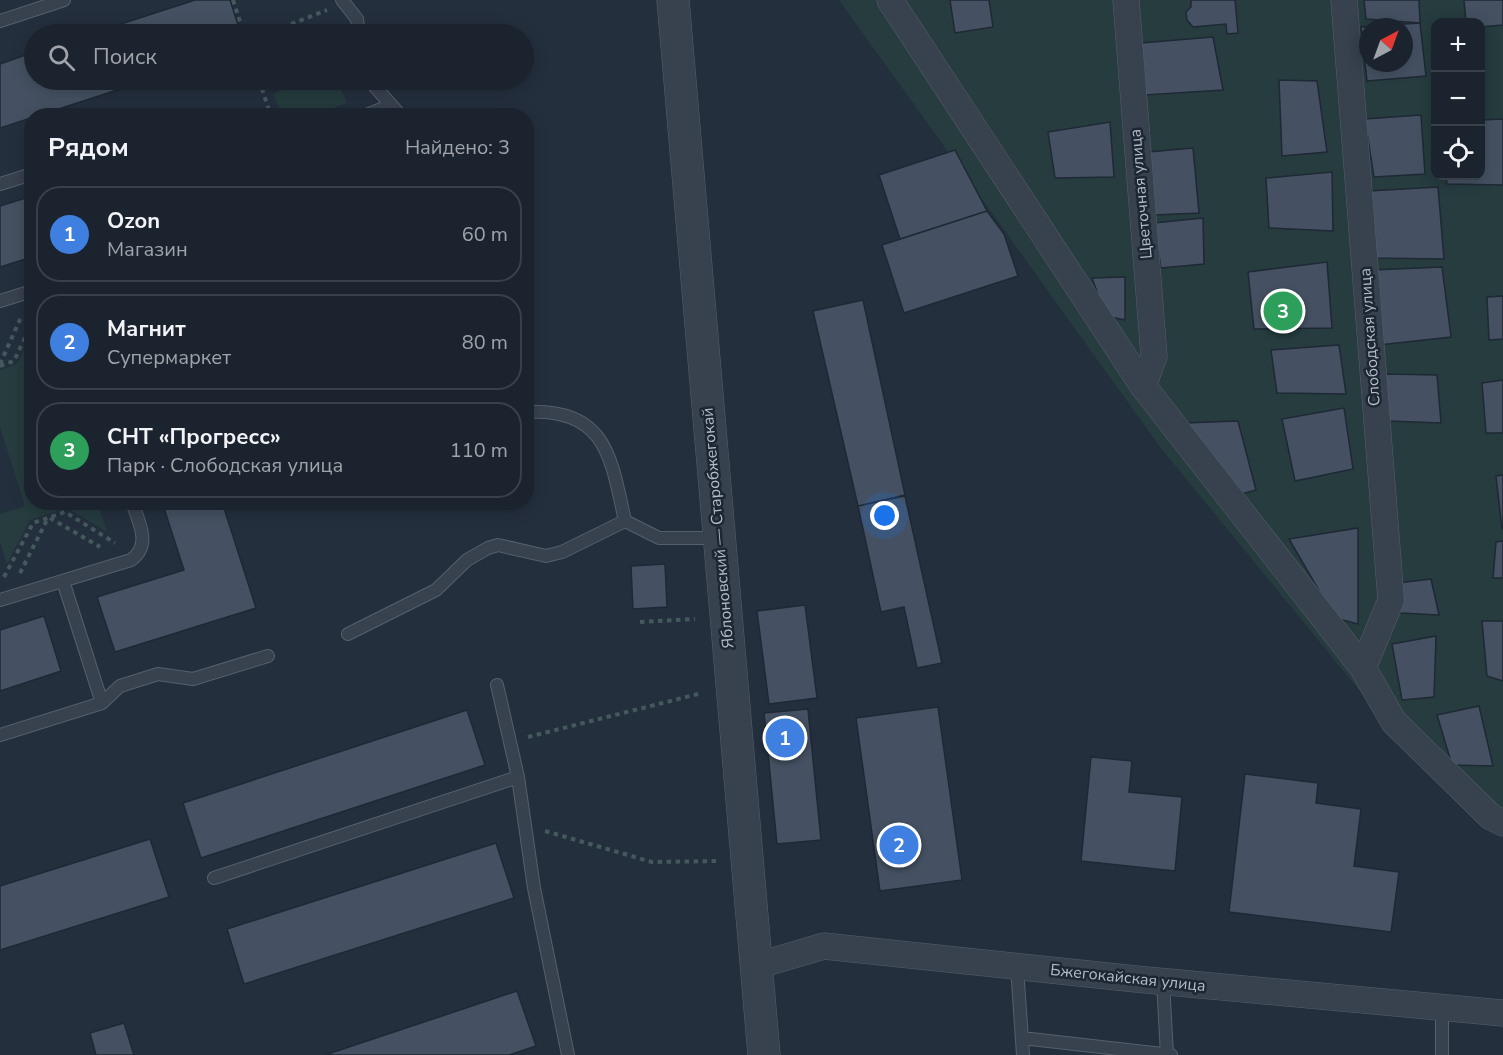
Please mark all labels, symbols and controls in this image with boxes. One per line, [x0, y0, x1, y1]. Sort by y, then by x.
north arrow [1359, 18, 1413, 72]
map controls [1431, 18, 1485, 180]
button: + [1431, 18, 1485, 72]
search box [24, 24, 534, 90]
icon: search [45, 41, 78, 74]
text: Поиск [93, 42, 157, 72]
button: − [1431, 72, 1485, 126]
button: locate [1431, 126, 1485, 180]
street label: Цветочная улица [1124, 128, 1158, 260]
text: Рядом [48, 130, 129, 165]
text: Найдено: 3 [405, 134, 510, 161]
text: Ozon [107, 206, 160, 236]
text: 1 [64, 221, 76, 248]
text: 60 m [462, 221, 508, 248]
text: Магазин [107, 236, 188, 263]
street label: Слободская улица [1354, 267, 1386, 407]
pin: 3 [1264, 288, 1302, 334]
text: Магнит [107, 314, 186, 344]
text: 2 [64, 329, 76, 356]
text: 80 m [462, 329, 508, 356]
text: Супермаркет [107, 344, 231, 371]
street label: Яблоновский — Старобжегокай [697, 407, 739, 649]
text: СНТ «Прогресс» [107, 422, 281, 452]
text: 3 [64, 437, 76, 464]
text: 110 m [450, 437, 508, 464]
text: Парк · Слободская улица [107, 452, 343, 479]
your location [870, 501, 899, 530]
pin: 1 [766, 716, 804, 760]
pin: 2 [880, 822, 918, 868]
street label: Бжегокайская улица [1049, 959, 1207, 997]

